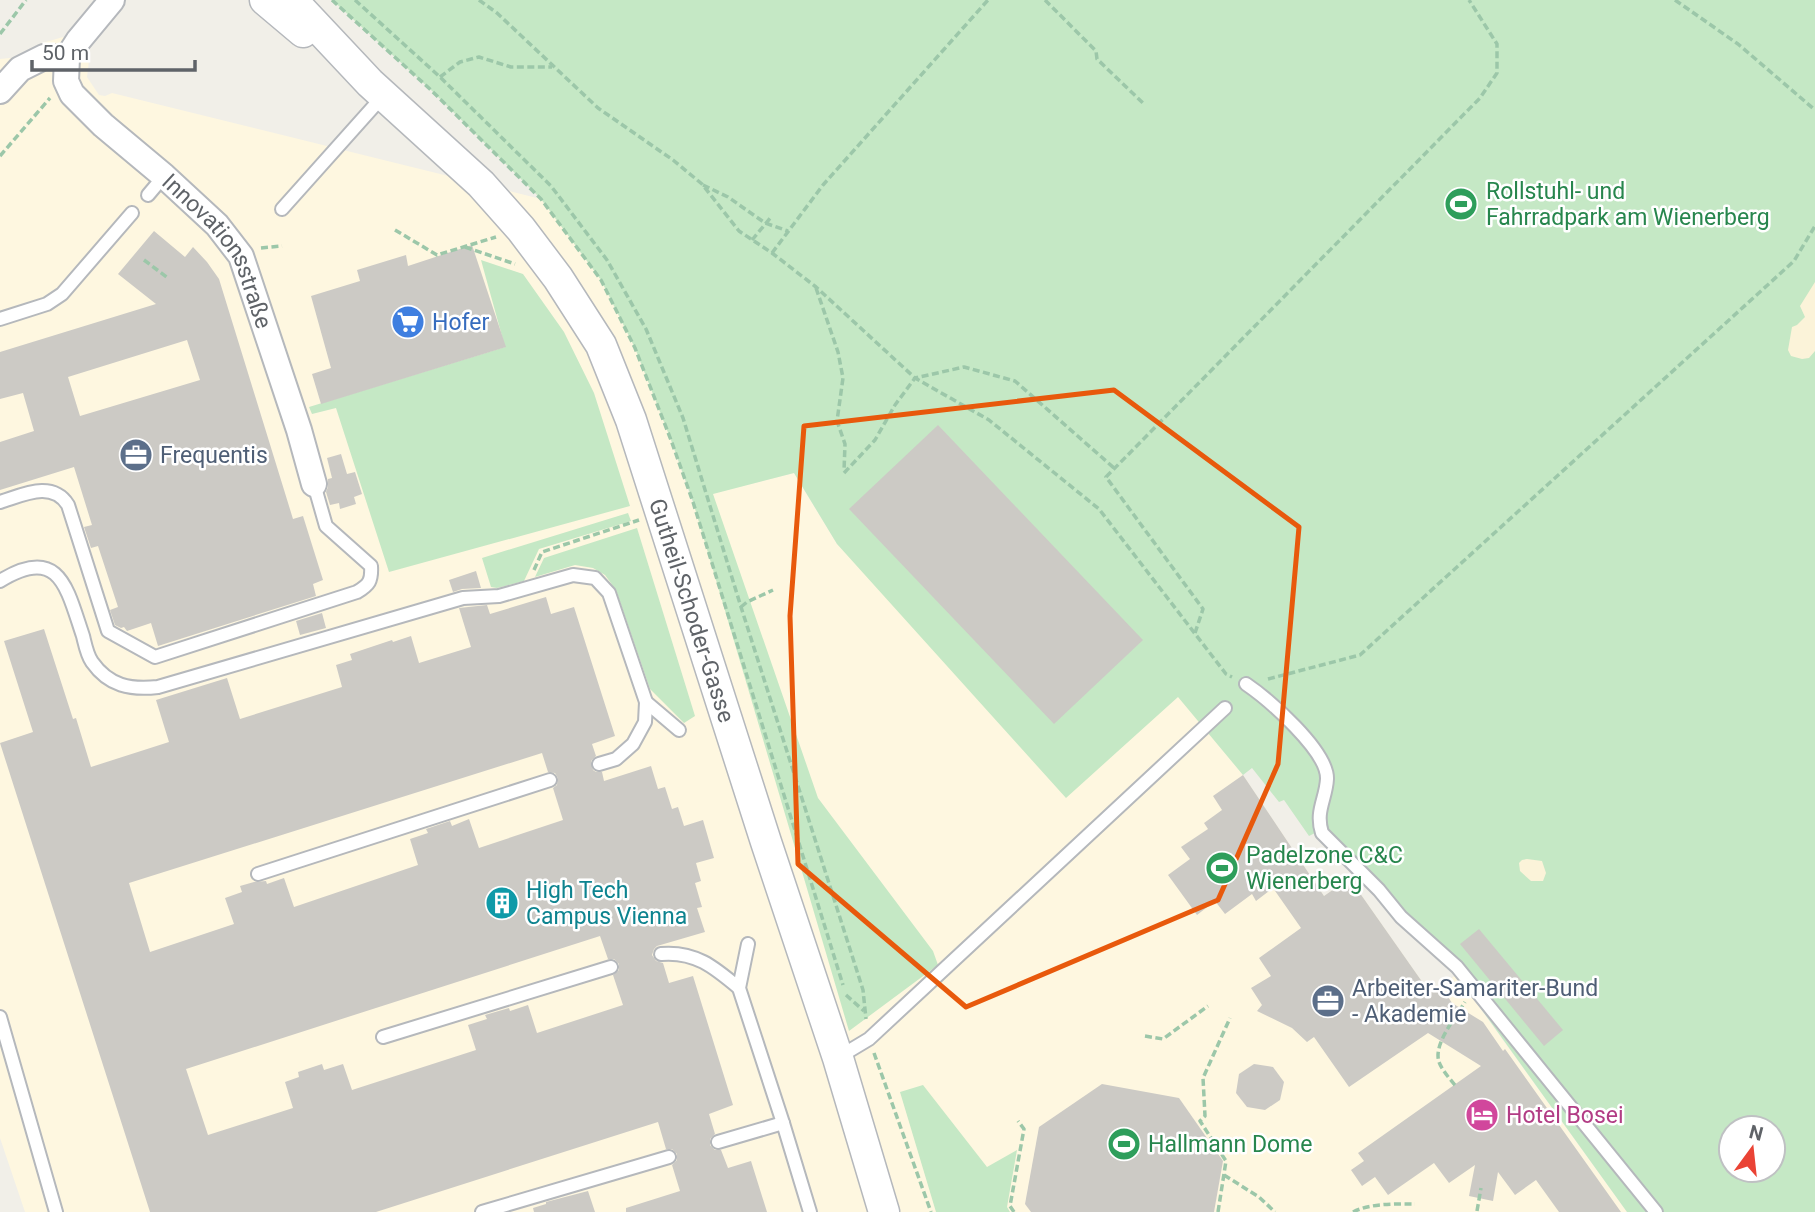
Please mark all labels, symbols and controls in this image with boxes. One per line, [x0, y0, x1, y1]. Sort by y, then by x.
scale bar [32, 28, 194, 72]
text: 50 m [42, 41, 89, 65]
street label: Innovationsstraße [157, 168, 277, 332]
place label: Rollstuhl- und Fahrradpark am Wienerberg [1486, 178, 1770, 231]
sports icon: Rollstuhl- und Fahrradpark am Wienerberg [1442, 185, 1480, 223]
supermarket icon: Hofer [389, 303, 427, 341]
place label: Hofer [432, 309, 489, 336]
office icon: Frequentis [117, 436, 155, 474]
place label: Frequentis [160, 442, 268, 469]
street label: Gutheil-Schoder-Gasse [643, 495, 740, 726]
place label: Padelzone C&C Wienerberg [1246, 842, 1403, 895]
sports icon: Padelzone C&C Wienerberg [1203, 849, 1241, 887]
place label: High Tech Campus Vienna [526, 877, 687, 930]
building icon: High Tech Campus Vienna [483, 884, 521, 922]
place label: Arbeiter-Samariter-Bund - Akademie [1352, 975, 1598, 1028]
office icon: Arbeiter-Samariter-Bund - Akademie [1309, 982, 1347, 1020]
hotel icon: Hotel Bosei [1463, 1096, 1501, 1134]
place label: Hotel Bosei [1506, 1102, 1624, 1129]
north arrow [1717, 1114, 1787, 1184]
text: N [1747, 1120, 1766, 1146]
sports icon: Hallmann Dome [1105, 1125, 1143, 1163]
place label: Hallmann Dome [1148, 1131, 1312, 1158]

